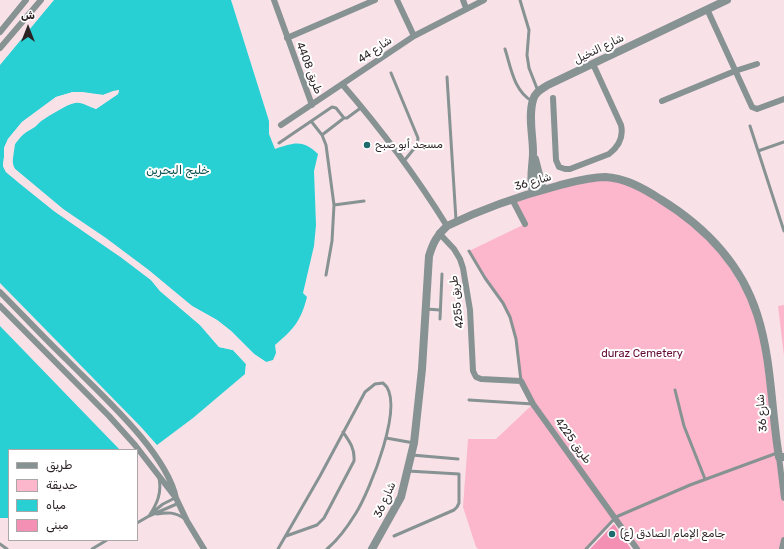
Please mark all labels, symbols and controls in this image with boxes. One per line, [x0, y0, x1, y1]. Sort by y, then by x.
north arrow [8, 8, 48, 48]
text: ش [21, 9, 35, 22]
street label: شارع النخيل [572, 31, 626, 67]
street label: شارع 44 [355, 34, 395, 66]
street label: طريق 4408 [293, 40, 325, 96]
place label: مسجد أبو صبح [375, 138, 443, 152]
marker: مسجد أبو صبح [362, 140, 372, 150]
water label: خليج البحرين [146, 164, 210, 178]
street label: شارع 36 [513, 170, 553, 194]
street label: طريق 4255 [447, 275, 467, 329]
park label: duraz Cemetery [601, 347, 683, 361]
street label: شارع 36 [754, 394, 770, 432]
street label: طريق 4225 [552, 416, 594, 466]
legend [8, 449, 138, 541]
text: طريق [46, 458, 72, 472]
text: حديقة [46, 478, 78, 492]
street label: شارع 36 [371, 480, 399, 520]
text: مياه [46, 498, 66, 512]
text: مبنى [46, 518, 68, 532]
place label: جامع الإمام الصادق (ع) [620, 527, 725, 541]
marker: جامع الإمام الصادق (ع) [607, 529, 617, 539]

